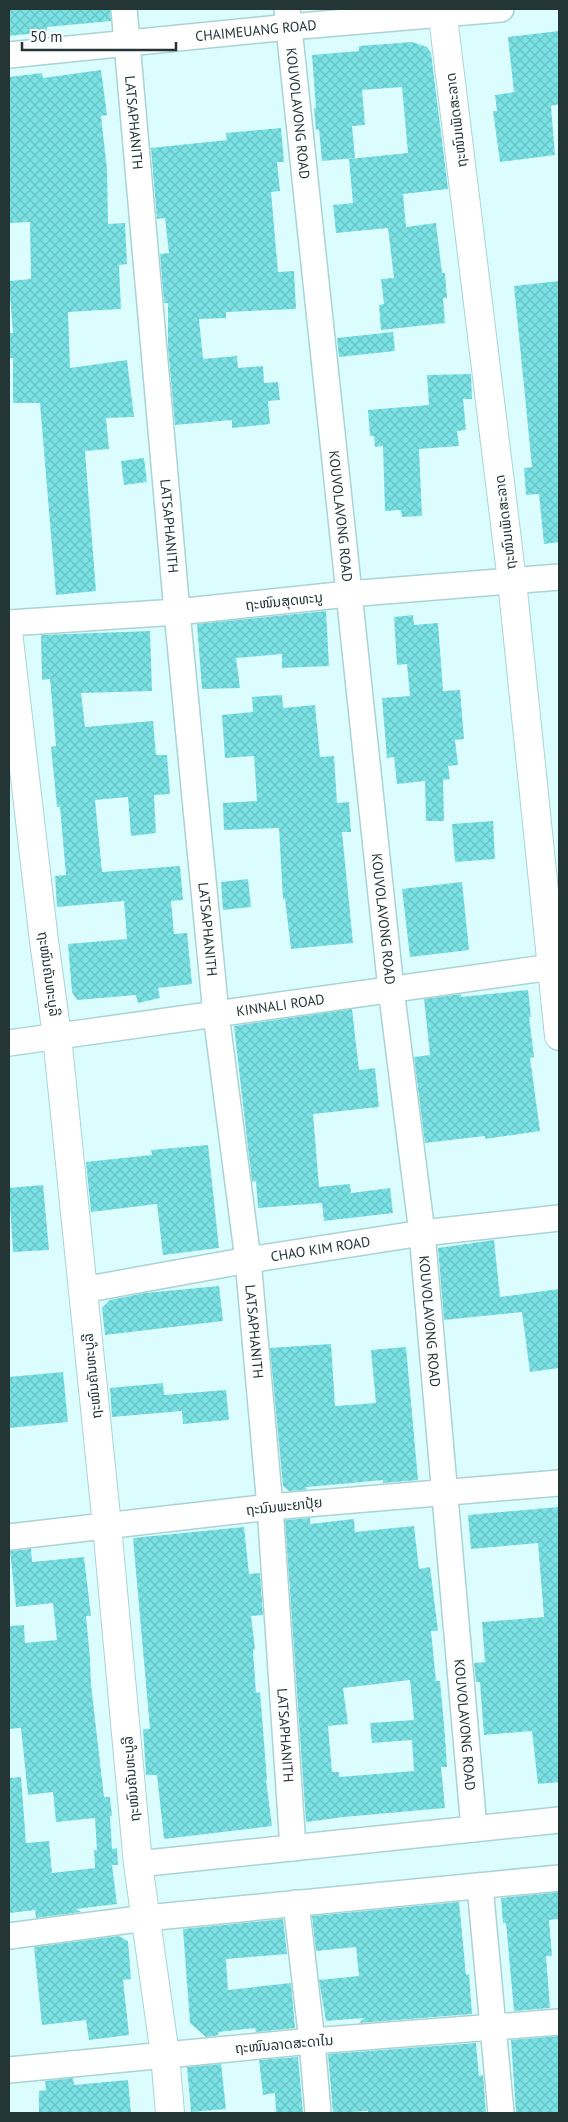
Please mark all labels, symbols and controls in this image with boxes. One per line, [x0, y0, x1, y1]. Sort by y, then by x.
street label: CHAIMEUANG ROAD [194, 16, 317, 45]
scale bar [22, 20, 176, 52]
text: 50 m [30, 27, 63, 46]
street label: KOUVOLAVONG ROAD [282, 47, 314, 180]
street label: ຖະໜົນເພັດສະລາດ [441, 72, 471, 168]
street label: LATSAPHANITH [121, 75, 147, 170]
street label: KOUVOLAVONG ROAD [325, 450, 357, 583]
street label: ຖະໜົນເພັດສະລາດ [490, 474, 520, 570]
street label: LATSAPHANITH [156, 478, 183, 574]
street label: ຖະໜົນສຸດທະນູ [244, 588, 324, 614]
street label: KOUVOLAVONG ROAD [368, 852, 399, 985]
street label: LATSAPHANITH [194, 881, 221, 977]
street label: ຖະໜົນຄັນທະບູລີ [34, 930, 64, 1018]
street label: KINNALI ROAD [235, 990, 326, 1020]
street label: CHAO KIM ROAD [269, 1232, 371, 1265]
street label: KOUVOLAVONG ROAD [415, 1255, 444, 1388]
street label: LATSAPHANITH [241, 1284, 268, 1379]
street label: ຖະໜົນຄັນທະບູລີ [79, 1332, 105, 1420]
street label: ຖະນົນພະຍາປຸ້ຍ [245, 1493, 323, 1519]
street label: KOUVOLAVONG ROAD [450, 1658, 480, 1791]
street label: LATSAPHANITH [273, 1688, 298, 1783]
street label: ຖະໜົນຄັນທະບູລີ [118, 1735, 144, 1823]
street label: ຖະໜົນລາດສະດາໄນ [234, 2031, 334, 2057]

